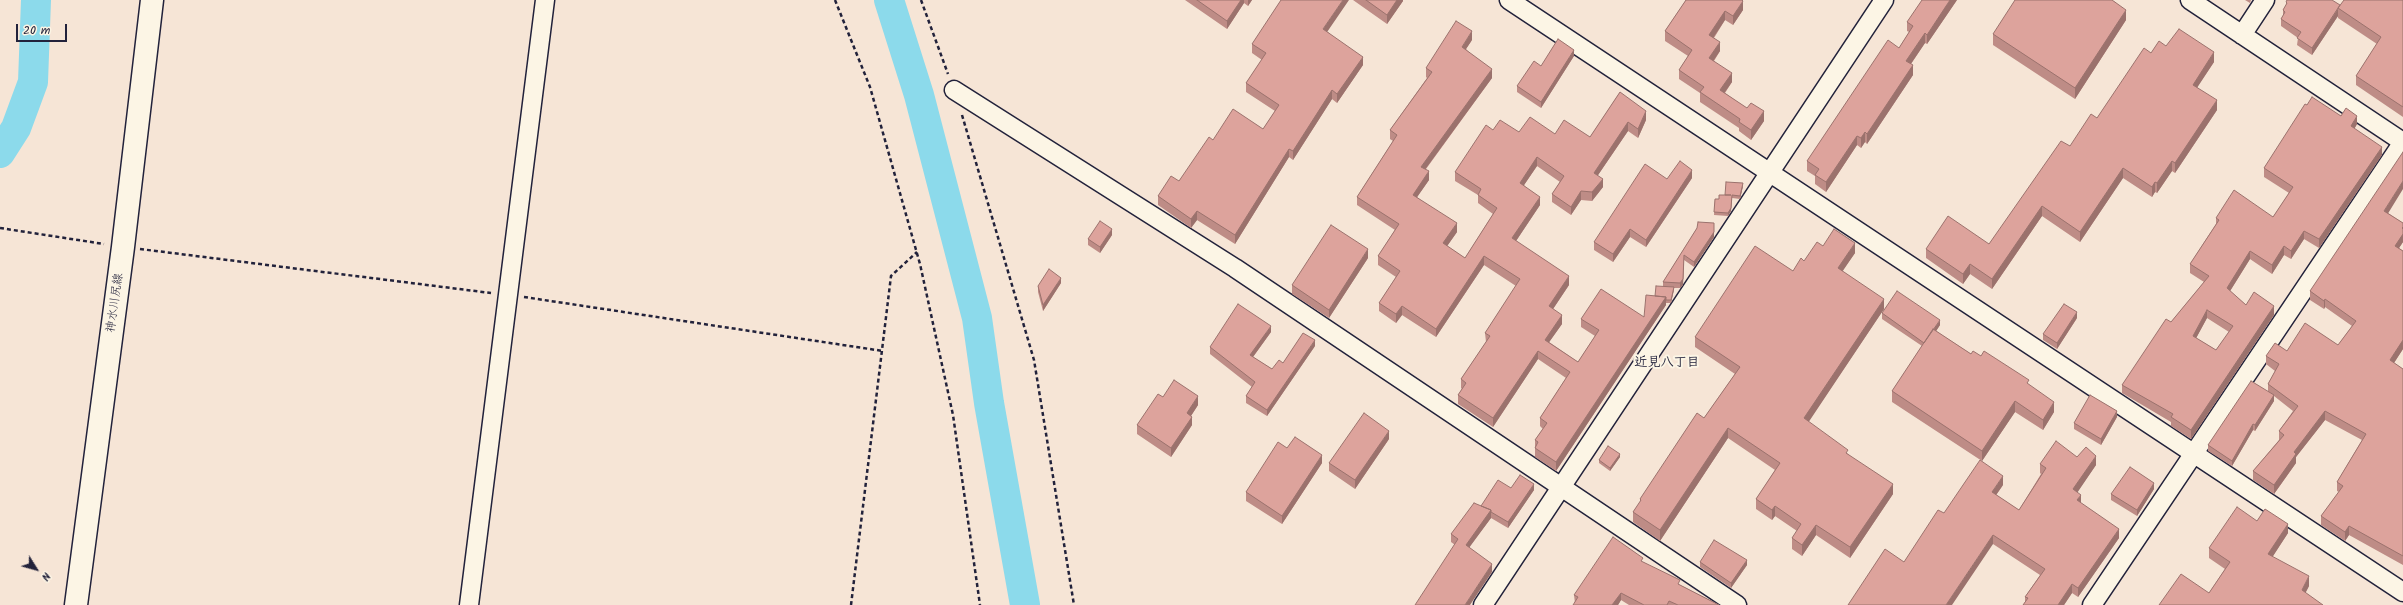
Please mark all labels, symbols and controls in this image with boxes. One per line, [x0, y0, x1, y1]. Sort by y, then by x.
scale bar [18, 16, 69, 42]
text: 20 m [23, 21, 50, 40]
street label: 神水川尻線 [105, 272, 127, 334]
district label: 近見八丁目 [1635, 356, 1699, 372]
north arrow [16, 549, 56, 589]
text: N [36, 568, 55, 584]

